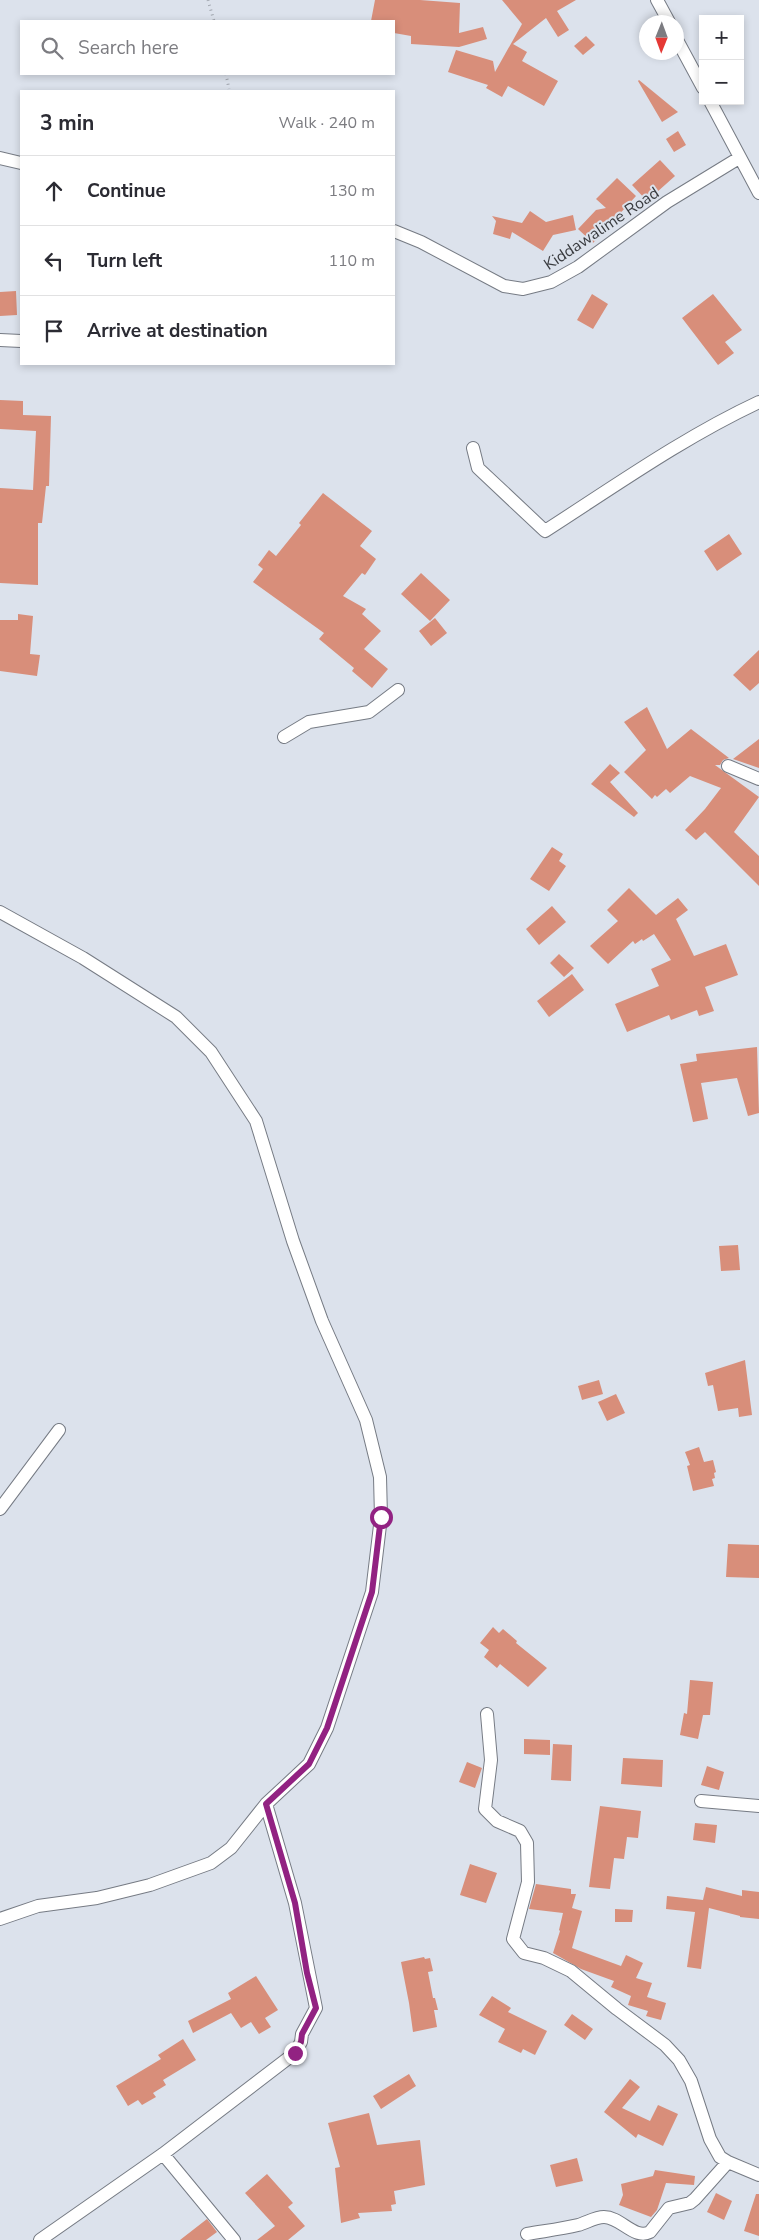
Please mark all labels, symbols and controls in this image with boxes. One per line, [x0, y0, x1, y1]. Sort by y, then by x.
north arrow [639, 15, 684, 60]
map controls [699, 15, 744, 105]
button: + [699, 15, 744, 60]
search box [20, 20, 395, 75]
icon: search [38, 34, 66, 62]
text: Search here [78, 35, 179, 61]
button: − [699, 60, 744, 105]
text: 3 min [40, 109, 94, 137]
text: Walk · 240 m [279, 112, 375, 134]
icon: ahead [40, 177, 68, 205]
text: Continue [87, 178, 166, 204]
text: 130 m [328, 180, 375, 202]
street label: Kiddawalime Road [540, 182, 663, 276]
icon: left [40, 247, 68, 275]
text: Turn left [87, 248, 162, 274]
text: 110 m [328, 250, 375, 272]
icon: arrive [40, 317, 68, 345]
text: Arrive at destination [87, 318, 268, 344]
route start [370, 1506, 393, 1529]
route end [284, 2042, 307, 2065]

